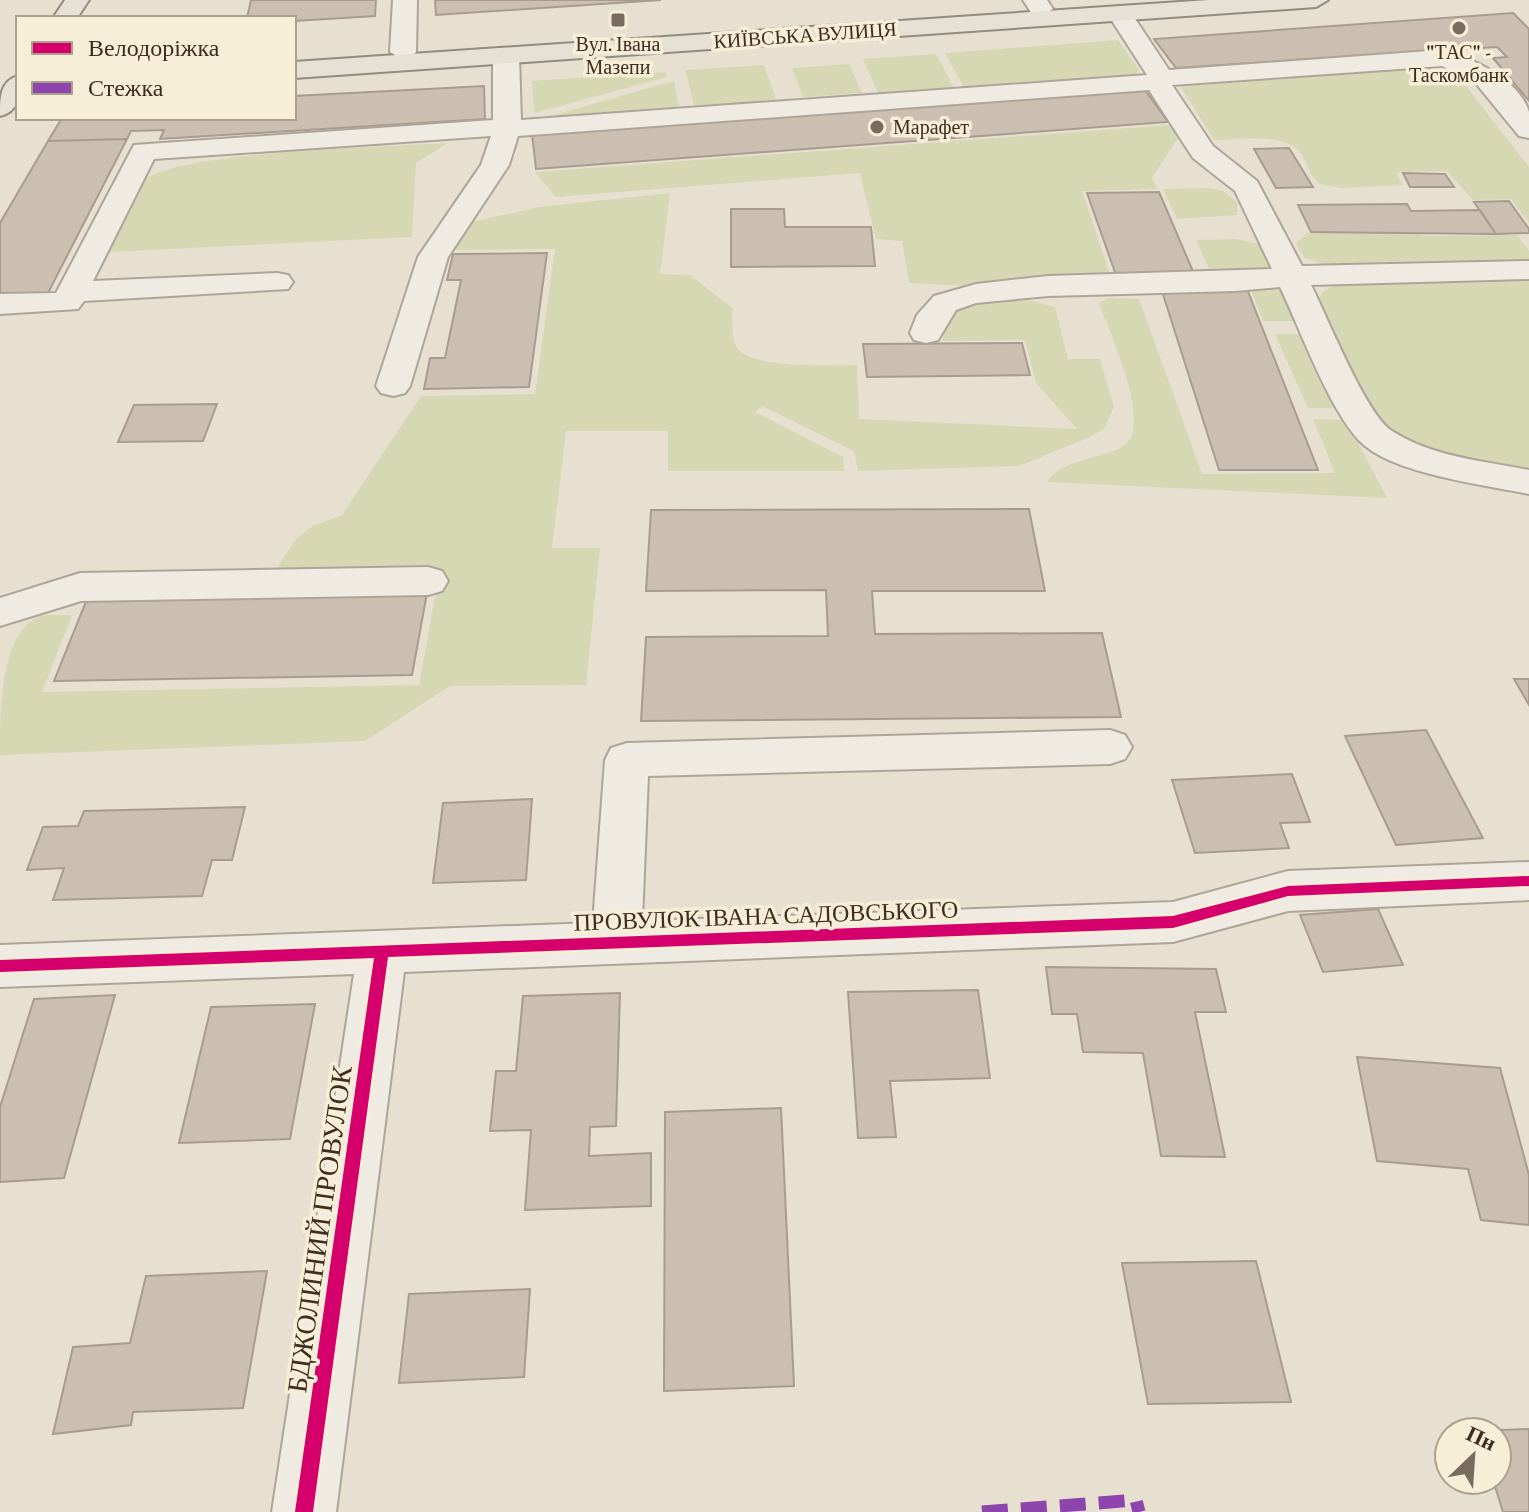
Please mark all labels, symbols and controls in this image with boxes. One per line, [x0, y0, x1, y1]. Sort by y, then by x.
marker: Вул. Івана Мазепи [609, 11, 627, 29]
legend [16, 16, 296, 120]
street label: КИЇВСЬКА ВУЛИЦЯ [713, 18, 897, 53]
marker: "ТАС" - Таскомбанк [1450, 19, 1468, 37]
place label: Вул. Івана Мазепи [576, 33, 661, 78]
text: Велодоріжка [88, 34, 220, 61]
place label: "ТАС" - Таскомбанк [1409, 41, 1509, 86]
text: Стежка [88, 74, 164, 101]
place label: Марафет [893, 116, 969, 139]
marker: Марафет [868, 118, 886, 136]
street label: ПРОВУЛОК ІВАНА САДОВСЬКОГО [573, 895, 959, 936]
street label: БДЖОЛИНИЙ ПРОВУЛОК [281, 1063, 358, 1395]
north arrow [1433, 1416, 1513, 1496]
text: Пн [1462, 1421, 1500, 1456]

